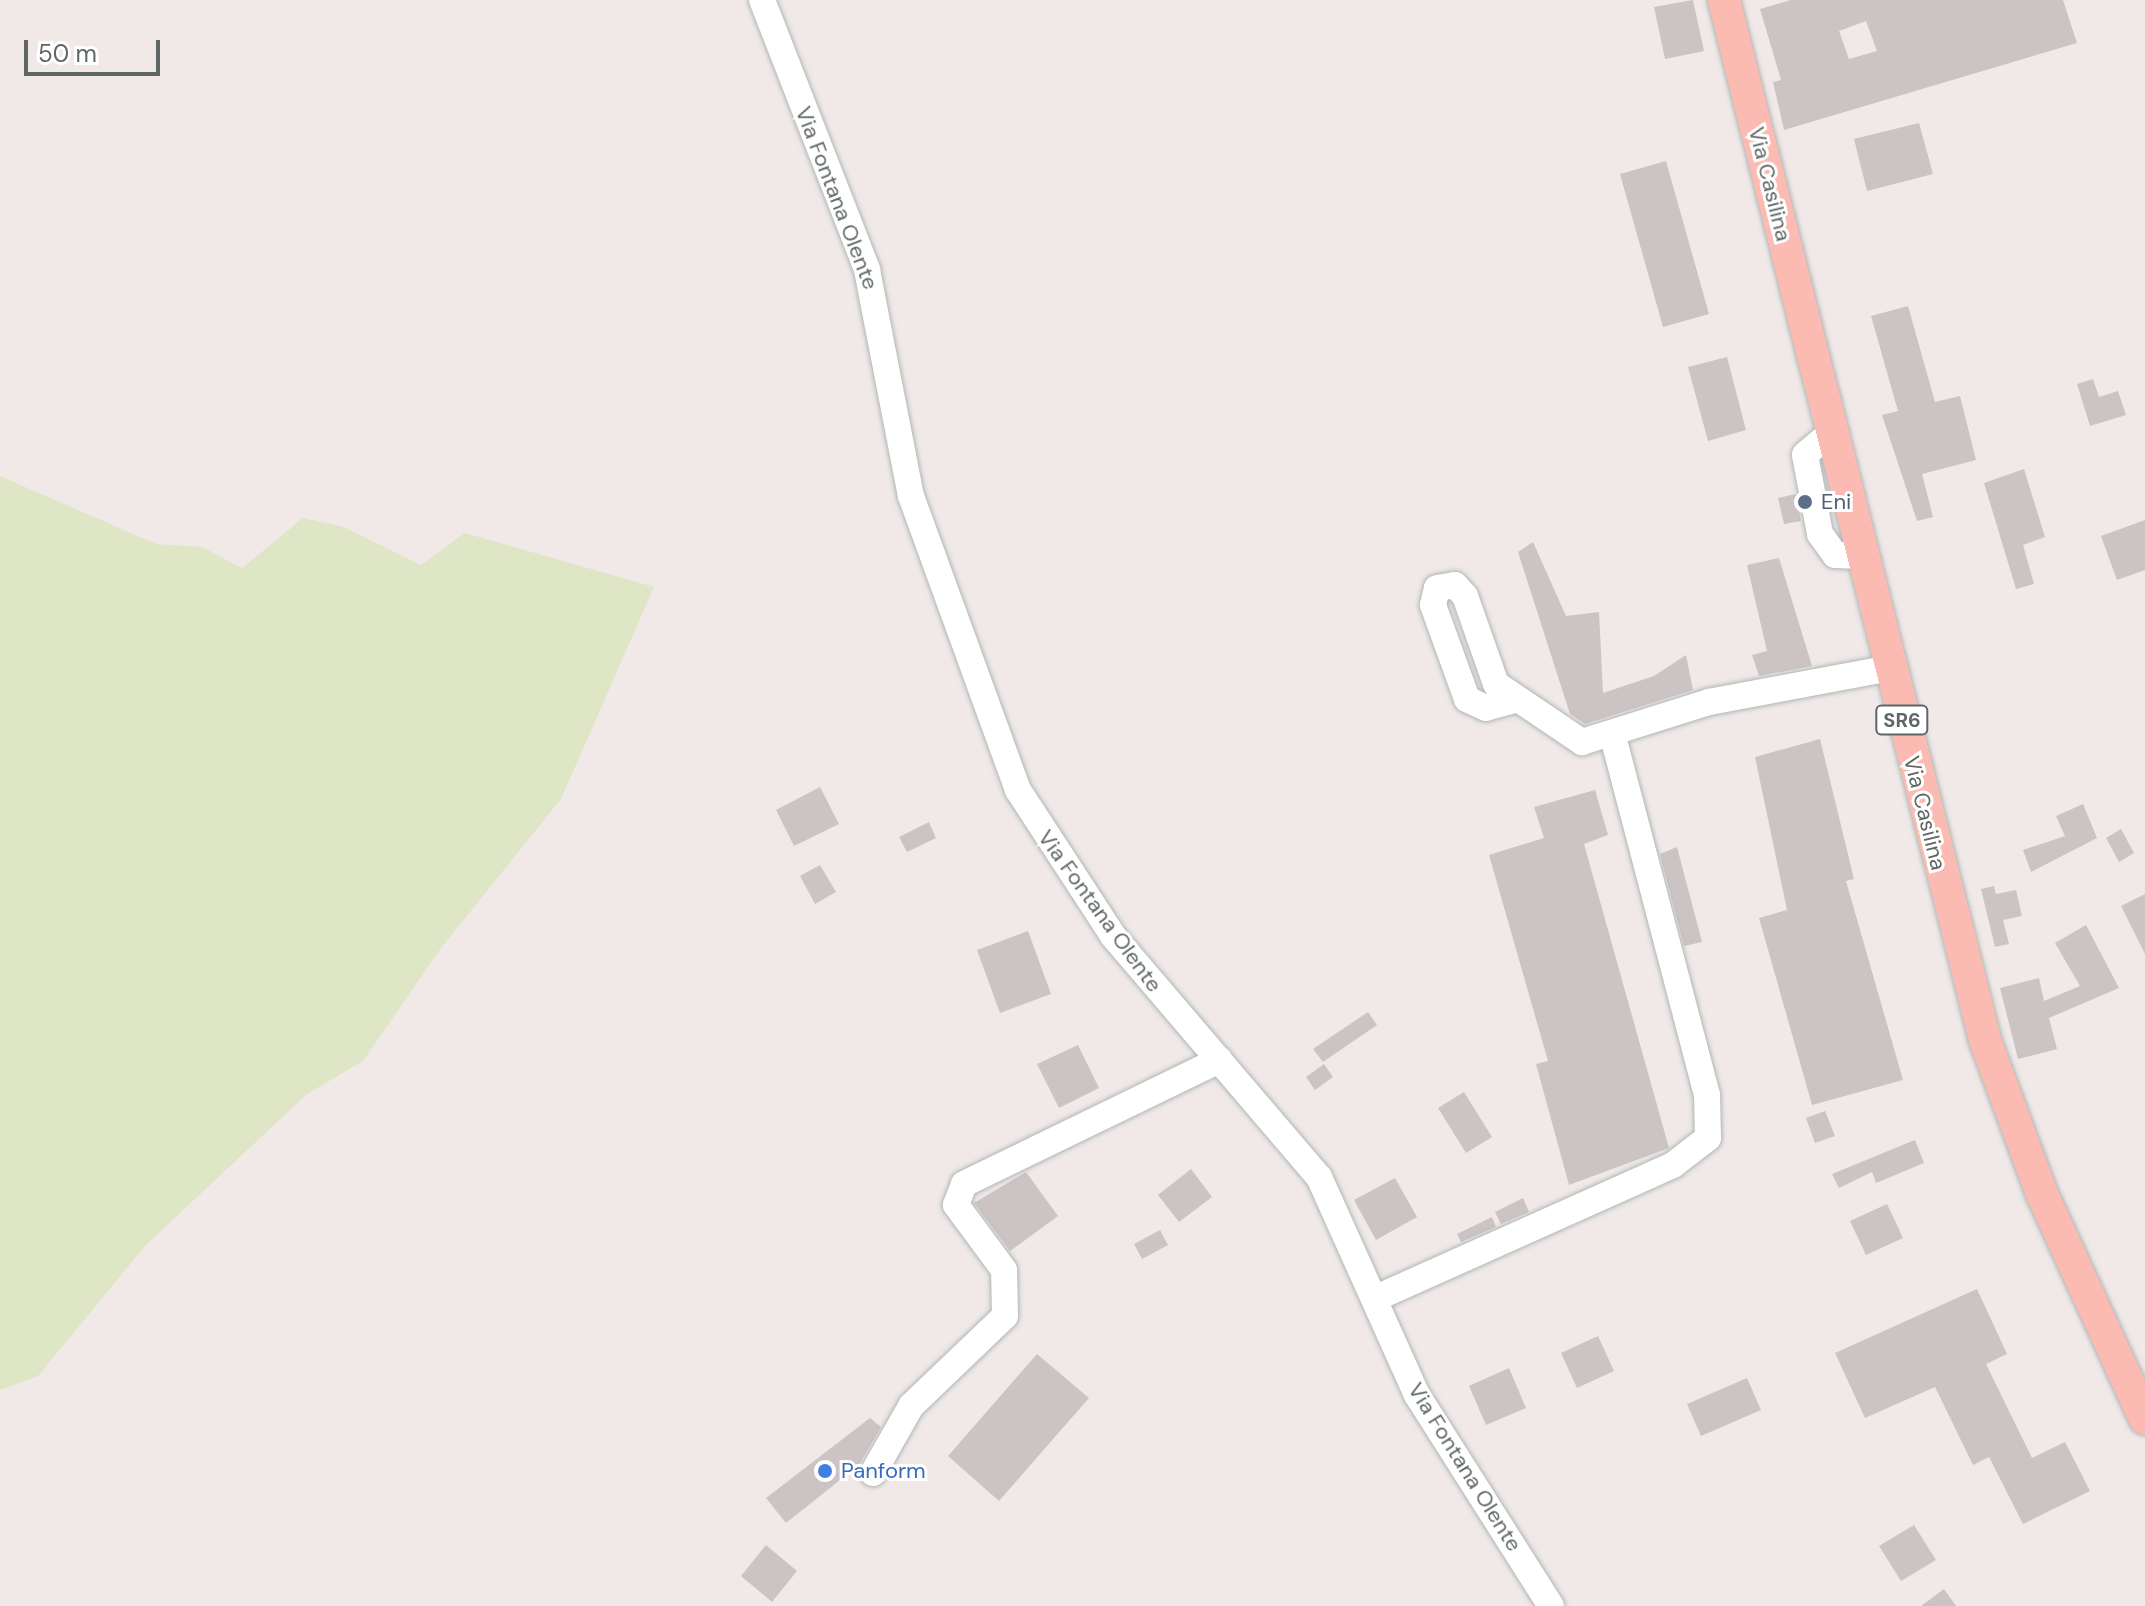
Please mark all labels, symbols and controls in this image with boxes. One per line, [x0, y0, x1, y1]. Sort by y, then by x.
scale bar [28, 24, 164, 74]
text: 50 m [38, 38, 97, 69]
street label: Via Fontana Olente [790, 103, 884, 293]
street label: Via Casilina [1743, 124, 1797, 244]
place label: Eni [1821, 489, 1851, 515]
marker: Eni [1796, 493, 1814, 511]
road number: SR6 [1874, 704, 1930, 736]
street label: Via Casilina [1898, 753, 1952, 873]
street label: Via Fontana Olente [1032, 825, 1168, 997]
street label: Via Fontana Olente [1402, 1378, 1528, 1556]
place label: Panform [841, 1458, 926, 1484]
marker: Panform [816, 1462, 834, 1480]

